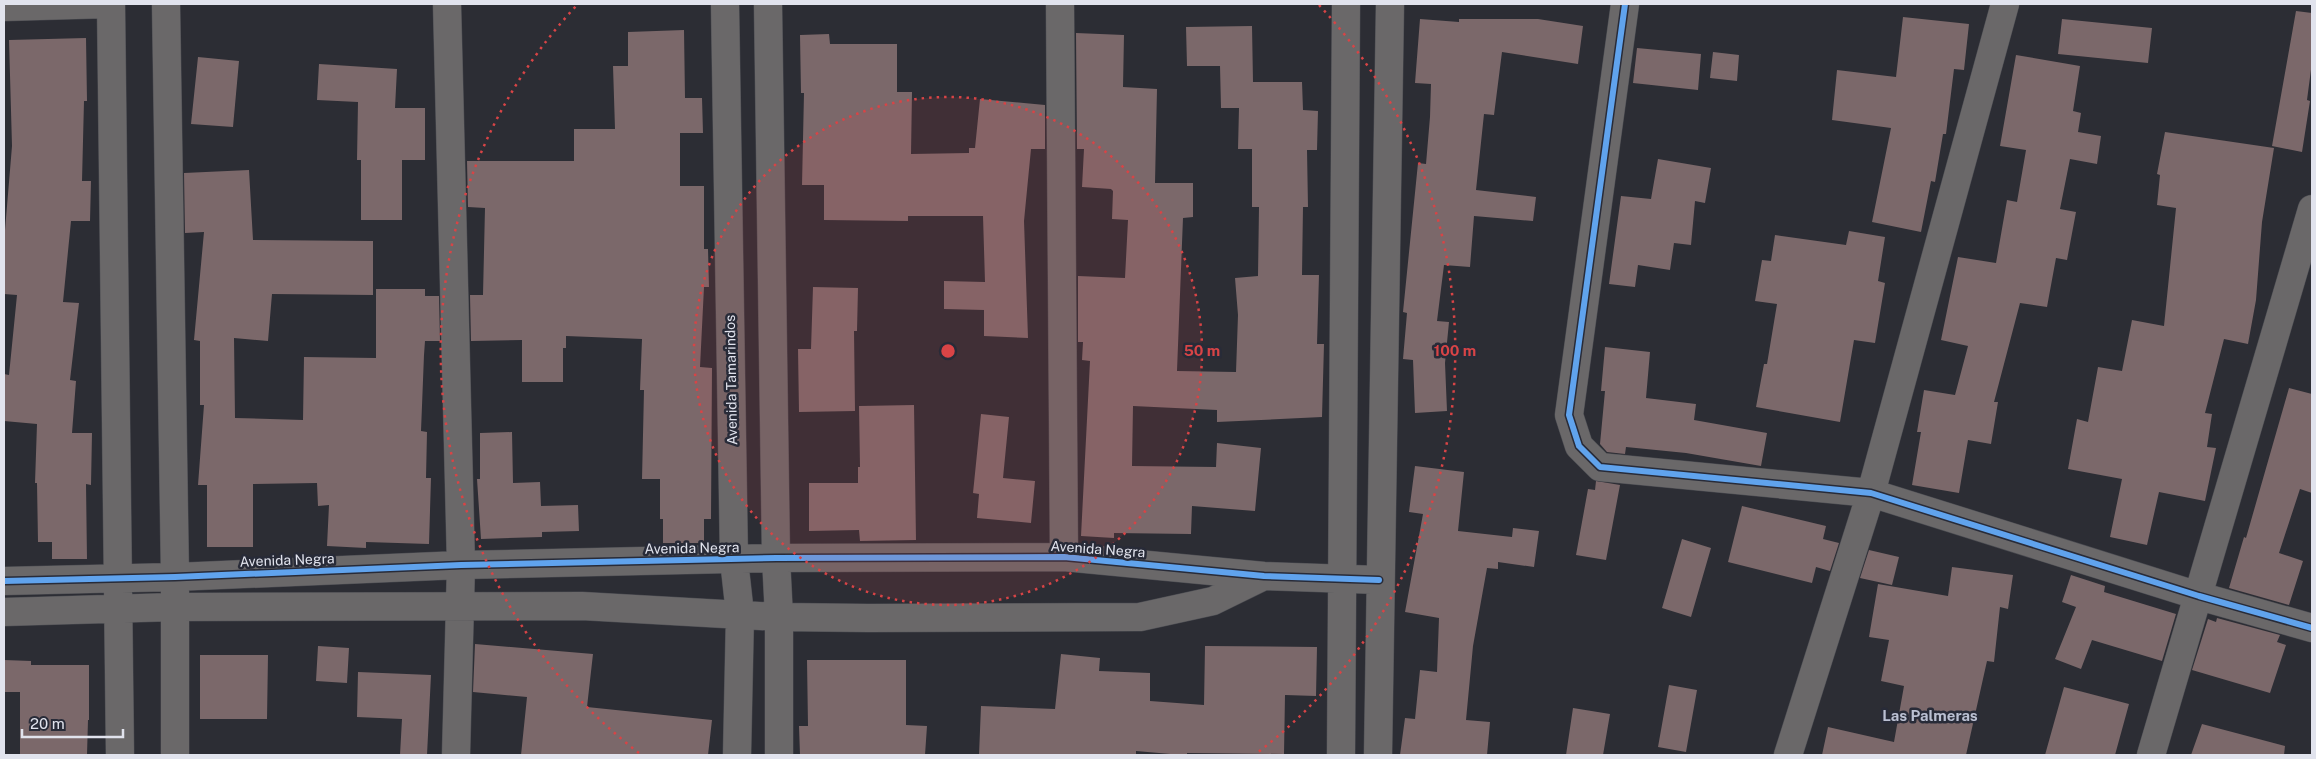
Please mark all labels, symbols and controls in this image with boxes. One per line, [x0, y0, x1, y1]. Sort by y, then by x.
street label: Avenida Tamarindos [722, 315, 740, 445]
centre of rings [939, 342, 957, 360]
text: 50 m [1184, 342, 1220, 359]
text: 100 m [1434, 342, 1476, 359]
street label: Avenida Negra [1050, 538, 1146, 560]
street label: Avenida Negra [644, 539, 740, 557]
street label: Avenida Negra [239, 550, 335, 570]
scale bar [22, 706, 124, 738]
district label: Las Palmeras [1882, 707, 1978, 724]
text: 20 m [30, 715, 65, 732]

